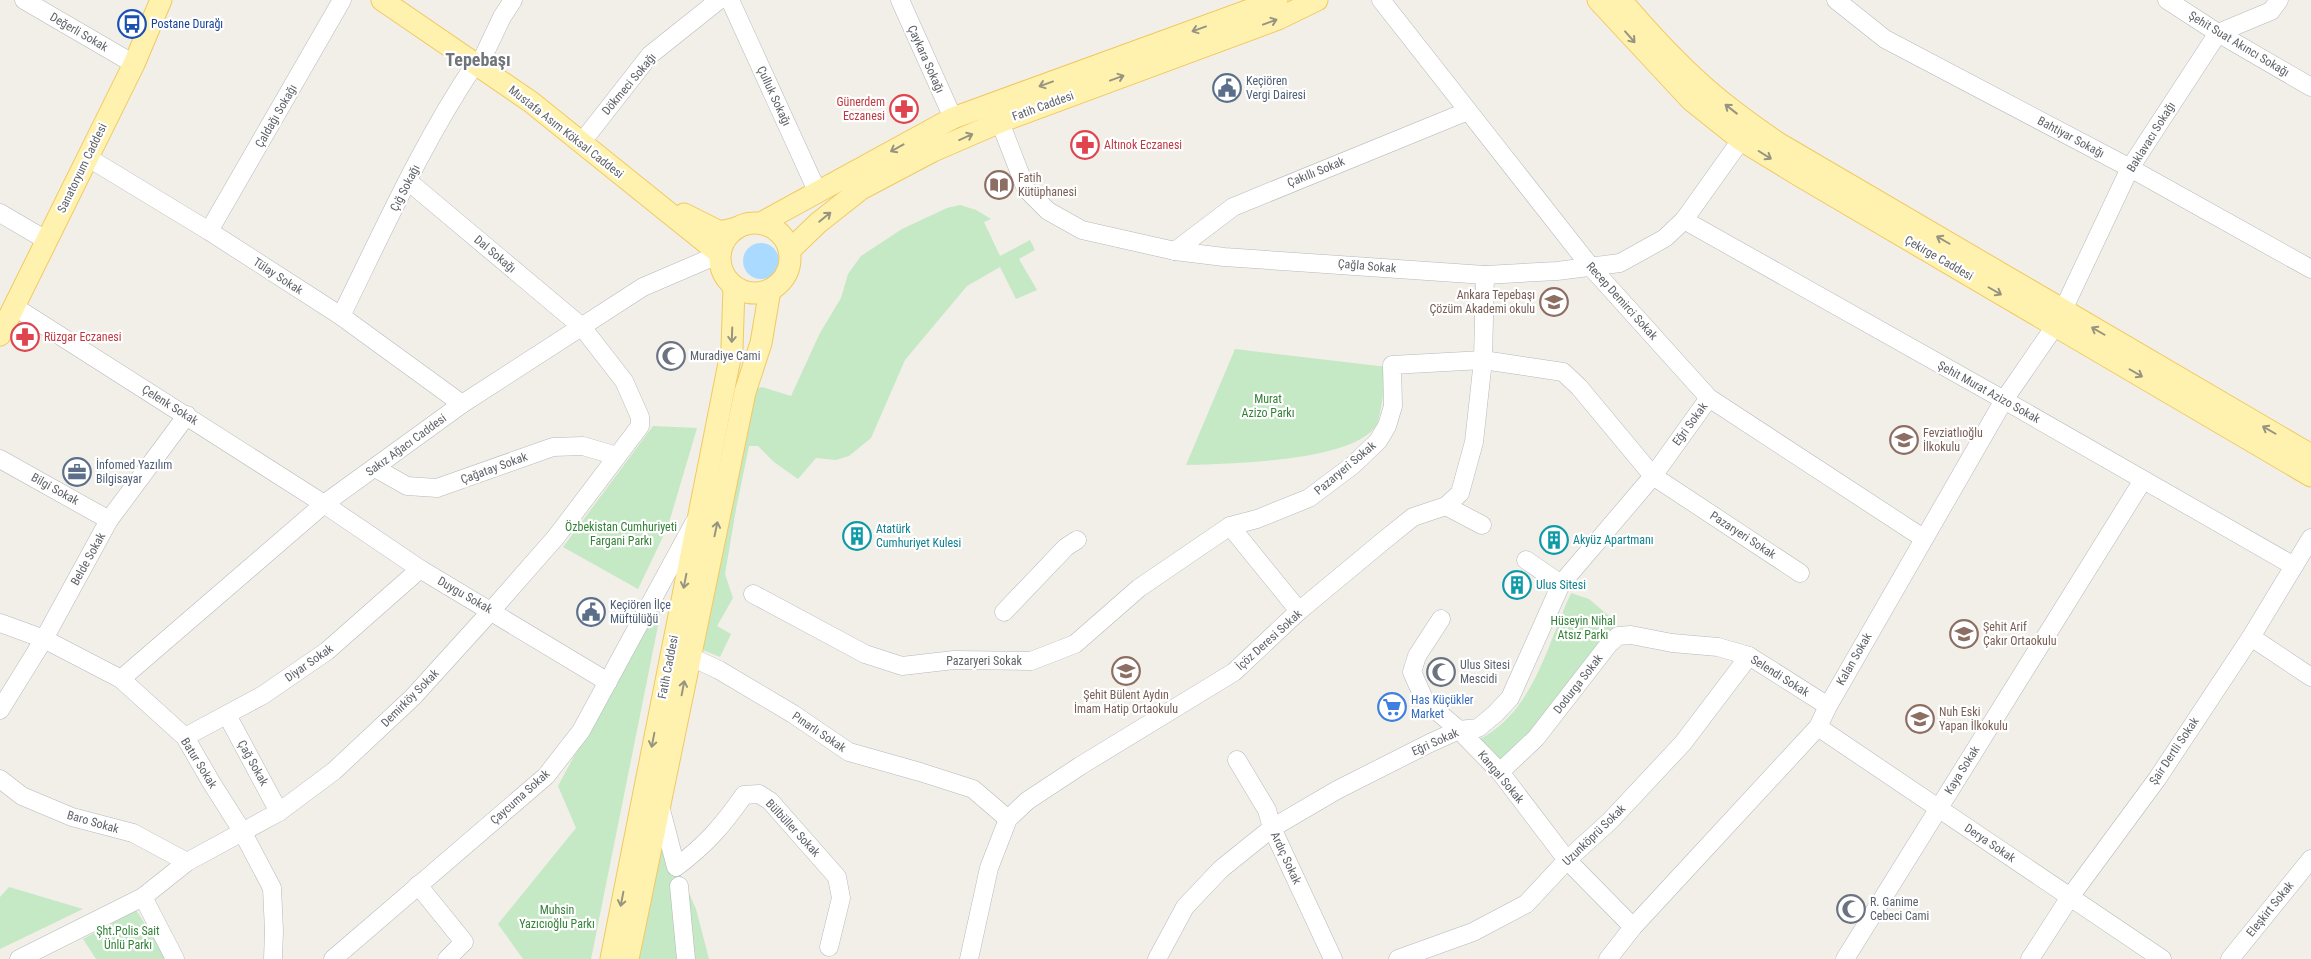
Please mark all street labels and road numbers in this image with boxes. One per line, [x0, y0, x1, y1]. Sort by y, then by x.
street label: Şehit Suat Akıncı Sokağı [2186, 8, 2292, 80]
street label: Değerli Sokak [47, 10, 111, 55]
street label: Çaykara Sokağı [905, 23, 947, 95]
street label: Dökmeci Sokağı [599, 50, 659, 118]
street label: Çulluk Sokağı [754, 64, 794, 128]
street label: Çaldağı Sokağı [252, 82, 300, 150]
street label: Mustafa Asım Köksal Caddesi [506, 83, 626, 181]
street label: Fatih Caddesi [1010, 88, 1076, 124]
street label: Baklavacı Sokağı [2124, 99, 2178, 175]
street label: Bahtiyar Sokağı [2035, 114, 2107, 160]
street label: Sanatoryum Caddesi [54, 121, 110, 215]
street label: Çakıllı Sokak [1285, 154, 1347, 190]
street label: Çığ Sokağı [387, 162, 423, 214]
street label: Dal Sokağı [471, 232, 519, 276]
street label: Çekirge Caddesi [1902, 233, 1976, 283]
street label: Tülay Sokak [251, 255, 306, 298]
street label: Çağla Sokak [1337, 256, 1397, 276]
street label: Recep Demirci Sokak [1584, 259, 1661, 343]
street label: Şehit Murat Azizo Sokak [1935, 358, 2043, 426]
street label: Çelenk Sokak [139, 382, 201, 428]
street label: Eğri Sokak [1670, 399, 1711, 448]
street label: Sakız Ağacı Caddesi [363, 411, 449, 479]
street label: Pazaryeri Sokak [1312, 438, 1379, 498]
street label: Çağatay Sokak [459, 449, 530, 487]
street label: Bilgi Sokak [29, 470, 82, 508]
street label: Pazaryeri Sokak [1707, 509, 1779, 562]
street label: Belde Sokak [68, 530, 108, 588]
street label: Duygu Sokak [435, 574, 495, 617]
street label: İçöz Deresi Sokak [1232, 606, 1305, 673]
street label: Kalan Sokak [1833, 630, 1875, 688]
street label: Fatih Caddesi [655, 634, 681, 700]
street label: Diyar Sokak [282, 641, 336, 685]
street label: Dodurga Sokak [1551, 651, 1606, 716]
street label: Selendi Sokak [1748, 652, 1812, 700]
street label: Pazaryeri Sokak [946, 654, 1022, 668]
street label: Demirköy Sokak [378, 666, 442, 730]
street label: Pınarlı Sokak [789, 709, 849, 755]
street label: Şair Dertli Sokak [2146, 714, 2202, 787]
street label: Eğri Sokak [1409, 725, 1461, 759]
street label: Batur Sokak [178, 735, 220, 791]
street label: Çağ Sokak [235, 738, 272, 789]
street label: Kaya Sokak [1942, 743, 1983, 797]
street label: Kangal Sokak [1475, 748, 1527, 806]
street label: Çaycuma Sokak [487, 766, 553, 827]
street label: Bülbüller Sokak [763, 796, 823, 860]
street label: Uzunköprü Sokak [1560, 801, 1629, 869]
street label: Baro Sokak [65, 808, 121, 836]
street label: Derya Sokak [1962, 821, 2019, 865]
street label: Ardıç Sokak [1268, 830, 1304, 887]
street label: Eleşkirt Sokak [2243, 878, 2297, 939]

